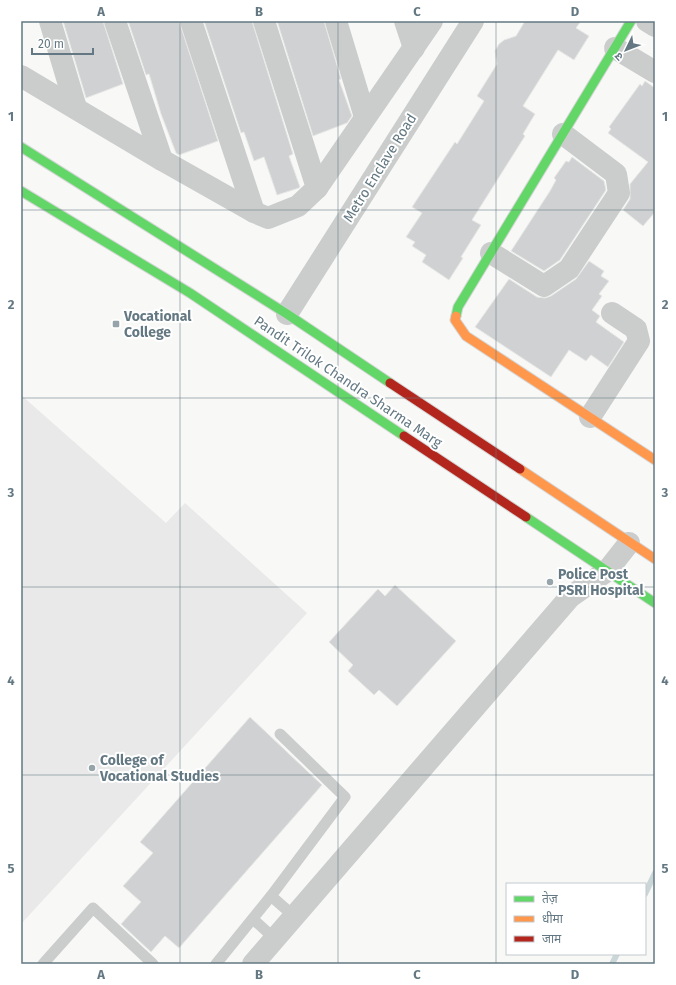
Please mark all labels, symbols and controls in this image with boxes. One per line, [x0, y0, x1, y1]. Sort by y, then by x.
text: A [96, 4, 105, 19]
text: B [255, 4, 263, 19]
text: C [413, 4, 421, 19]
text: D [571, 4, 580, 19]
scale bar [32, 30, 93, 56]
north arrow [606, 30, 646, 70]
text: 20 m [38, 37, 64, 51]
text: उ [612, 49, 626, 63]
text: 1 [8, 109, 14, 124]
text: 1 [662, 109, 668, 124]
street label: Metro Enclave Road [340, 111, 420, 225]
text: 2 [8, 297, 15, 312]
text: 2 [662, 297, 669, 312]
place label: Vocational College [123, 308, 192, 341]
street label: Pandit Trilok Chandra Sharma Marg [251, 313, 446, 452]
marker: Vocational College [111, 319, 121, 329]
text: 3 [7, 485, 15, 500]
text: 3 [661, 485, 669, 500]
place label: Police Post PSRI Hospital [558, 566, 645, 599]
marker: Police Post PSRI Hospital [545, 577, 555, 587]
text: 4 [7, 673, 15, 688]
text: 4 [661, 673, 669, 688]
place label: College of Vocational Studies [99, 752, 219, 785]
marker: College of Vocational Studies [87, 763, 97, 773]
text: 5 [8, 861, 15, 876]
text: 5 [662, 861, 669, 876]
legend [506, 883, 646, 955]
text: तेज़ [542, 891, 559, 906]
text: धीमा [542, 911, 564, 926]
text: जाम [542, 932, 562, 946]
text: A [96, 967, 105, 982]
text: B [255, 967, 263, 982]
text: C [413, 967, 421, 982]
text: D [571, 967, 580, 982]

